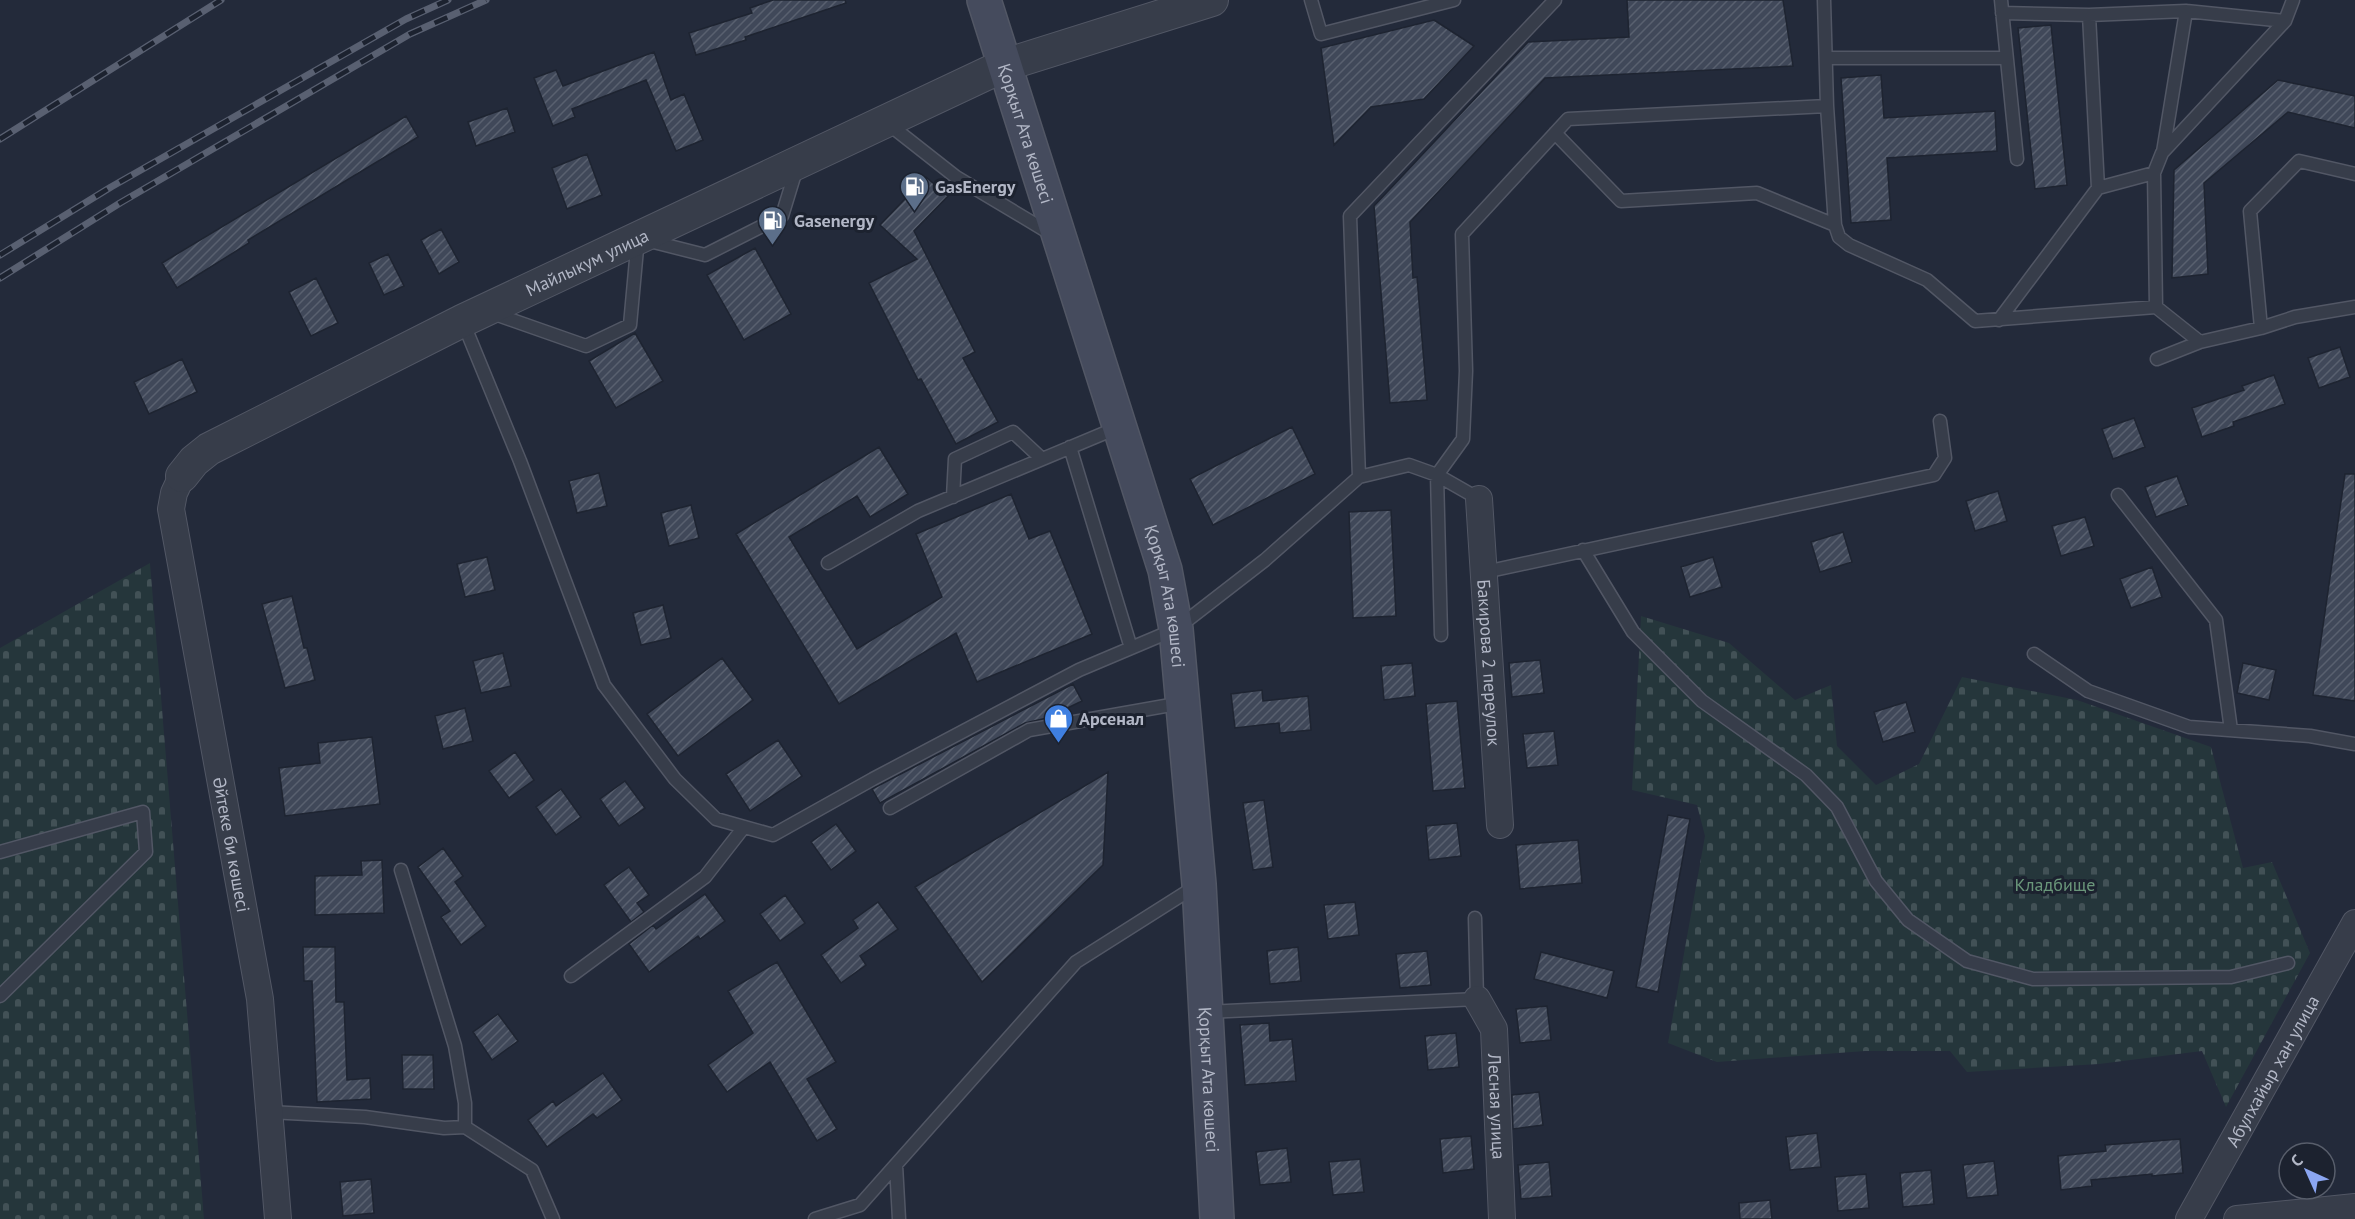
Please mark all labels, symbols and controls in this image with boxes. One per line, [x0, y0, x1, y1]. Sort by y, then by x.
street label: Қорқыт Ата көшесі [993, 60, 1059, 206]
fuel station icon: GasEnergy [898, 170, 930, 212]
place label: GasEnergy [935, 175, 1016, 198]
fuel station icon: Gasenergy [757, 204, 789, 246]
place label: Gasenergy [794, 209, 875, 232]
street label: Майлыкум улица [522, 223, 652, 301]
street label: Қорқыт Ата көшесі [1140, 522, 1191, 669]
street label: Бакирова 2 переулок [1473, 579, 1506, 747]
shop icon: Арсенал [1042, 702, 1074, 744]
place label: Арсенал [1079, 707, 1144, 730]
street label: Әйтеке би көшесі [208, 775, 256, 914]
park label: Кладбище [2015, 873, 2095, 896]
street label: Абулхайыр хан улица [2220, 991, 2324, 1151]
street label: Қорқыт Ата көшесі [1194, 1006, 1225, 1153]
street label: Лесная улица [1483, 1052, 1511, 1160]
north arrow [2277, 1141, 2337, 1201]
text: С [2286, 1150, 2307, 1171]

